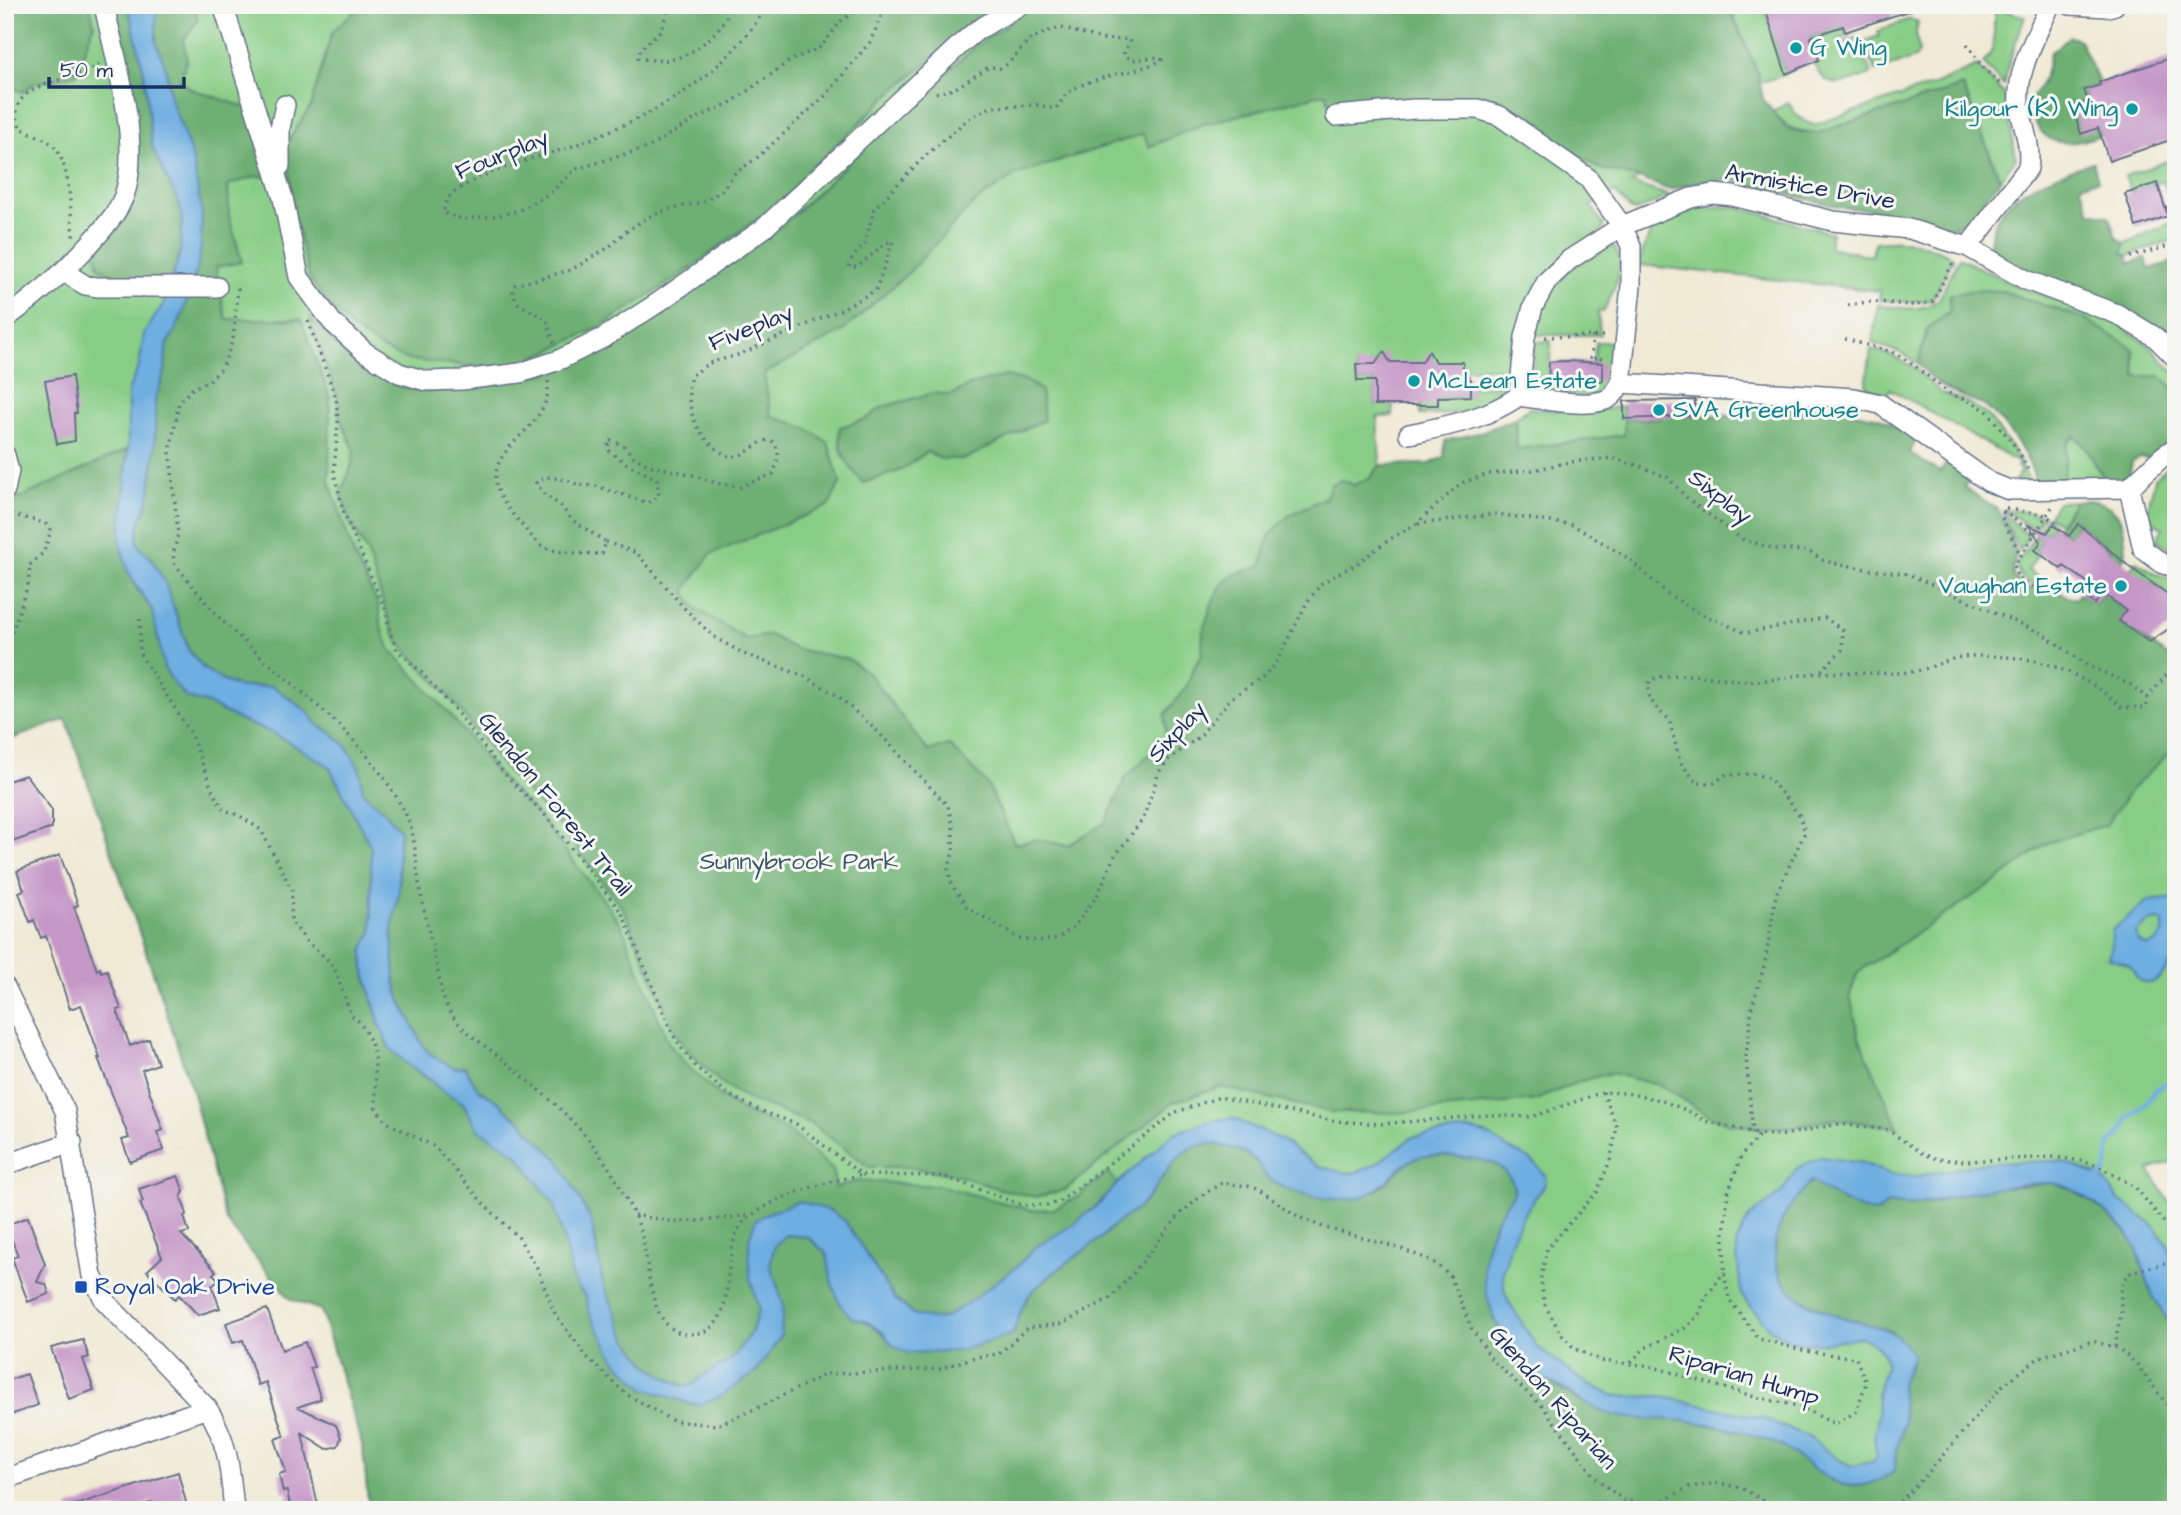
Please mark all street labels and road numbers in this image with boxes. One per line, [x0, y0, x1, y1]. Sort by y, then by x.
street label: Fourplay [450, 121, 554, 190]
street label: Armistice Drive [1722, 155, 1898, 219]
street label: Fiveplay [704, 296, 799, 361]
street label: Sixplay [1680, 461, 1759, 534]
street label: Sixplay [1140, 694, 1215, 771]
street label: Glendon Forest Trail [470, 705, 640, 903]
street label: Glendon Riparian [1481, 1319, 1625, 1477]
street label: Riparian Hump [1665, 1337, 1823, 1415]

